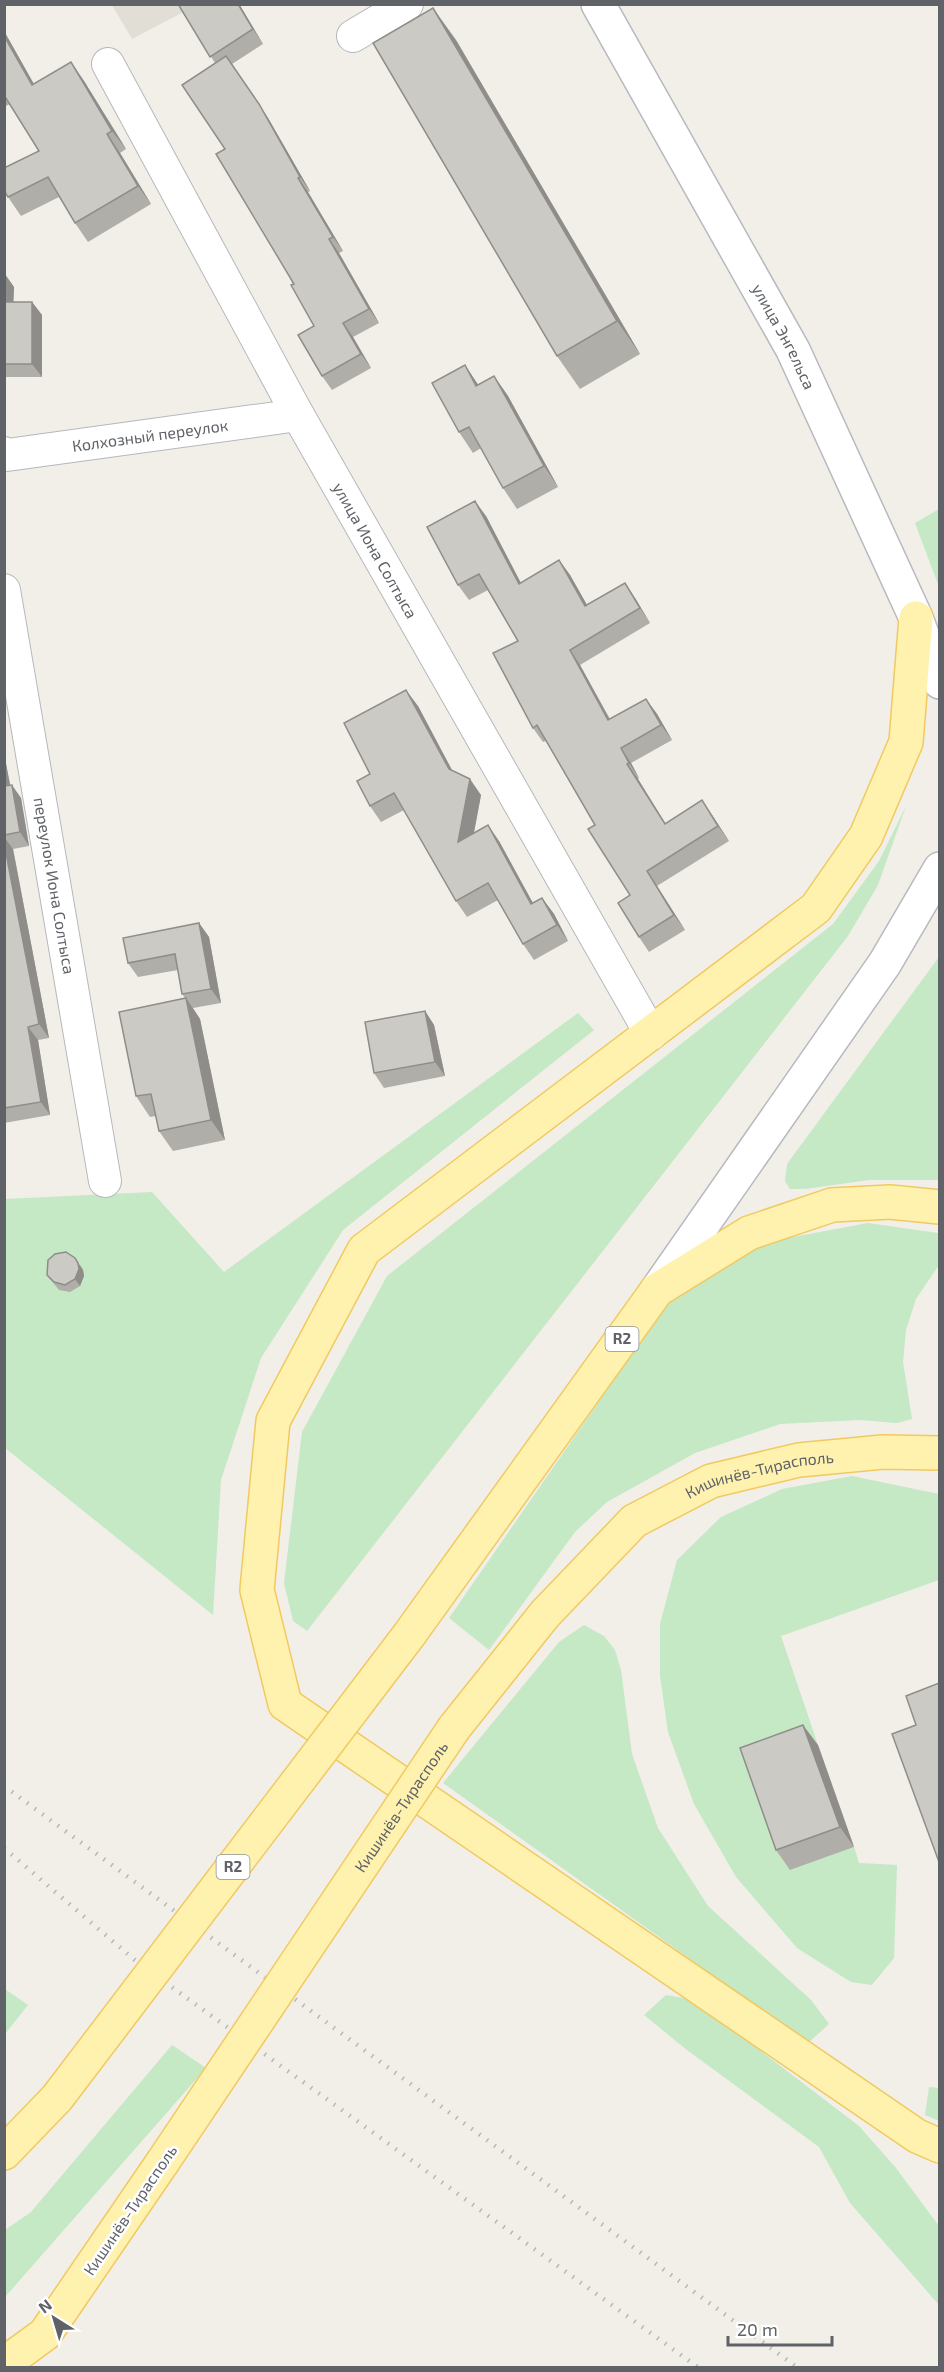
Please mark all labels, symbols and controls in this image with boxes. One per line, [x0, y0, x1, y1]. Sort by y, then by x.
street label: улица Энгельса [748, 280, 820, 392]
street label: Колхозный переулок [71, 415, 230, 455]
street label: улица Иона Солтыса [329, 479, 422, 621]
street label: переулок Иона Солтыса [31, 796, 79, 975]
road number: R2 [606, 1327, 638, 1351]
street label: Кишинёв-Тирасполь [682, 1447, 835, 1502]
street label: Кишинёв-Тирасполь [350, 1738, 451, 1875]
road number: R2 [216, 1855, 250, 1879]
street label: Кишинёв-Тирасполь [79, 2141, 180, 2279]
north arrow [24, 2288, 84, 2348]
text: N [34, 2295, 55, 2317]
scale bar [728, 2309, 832, 2347]
text: 20 m [737, 2318, 778, 2340]

